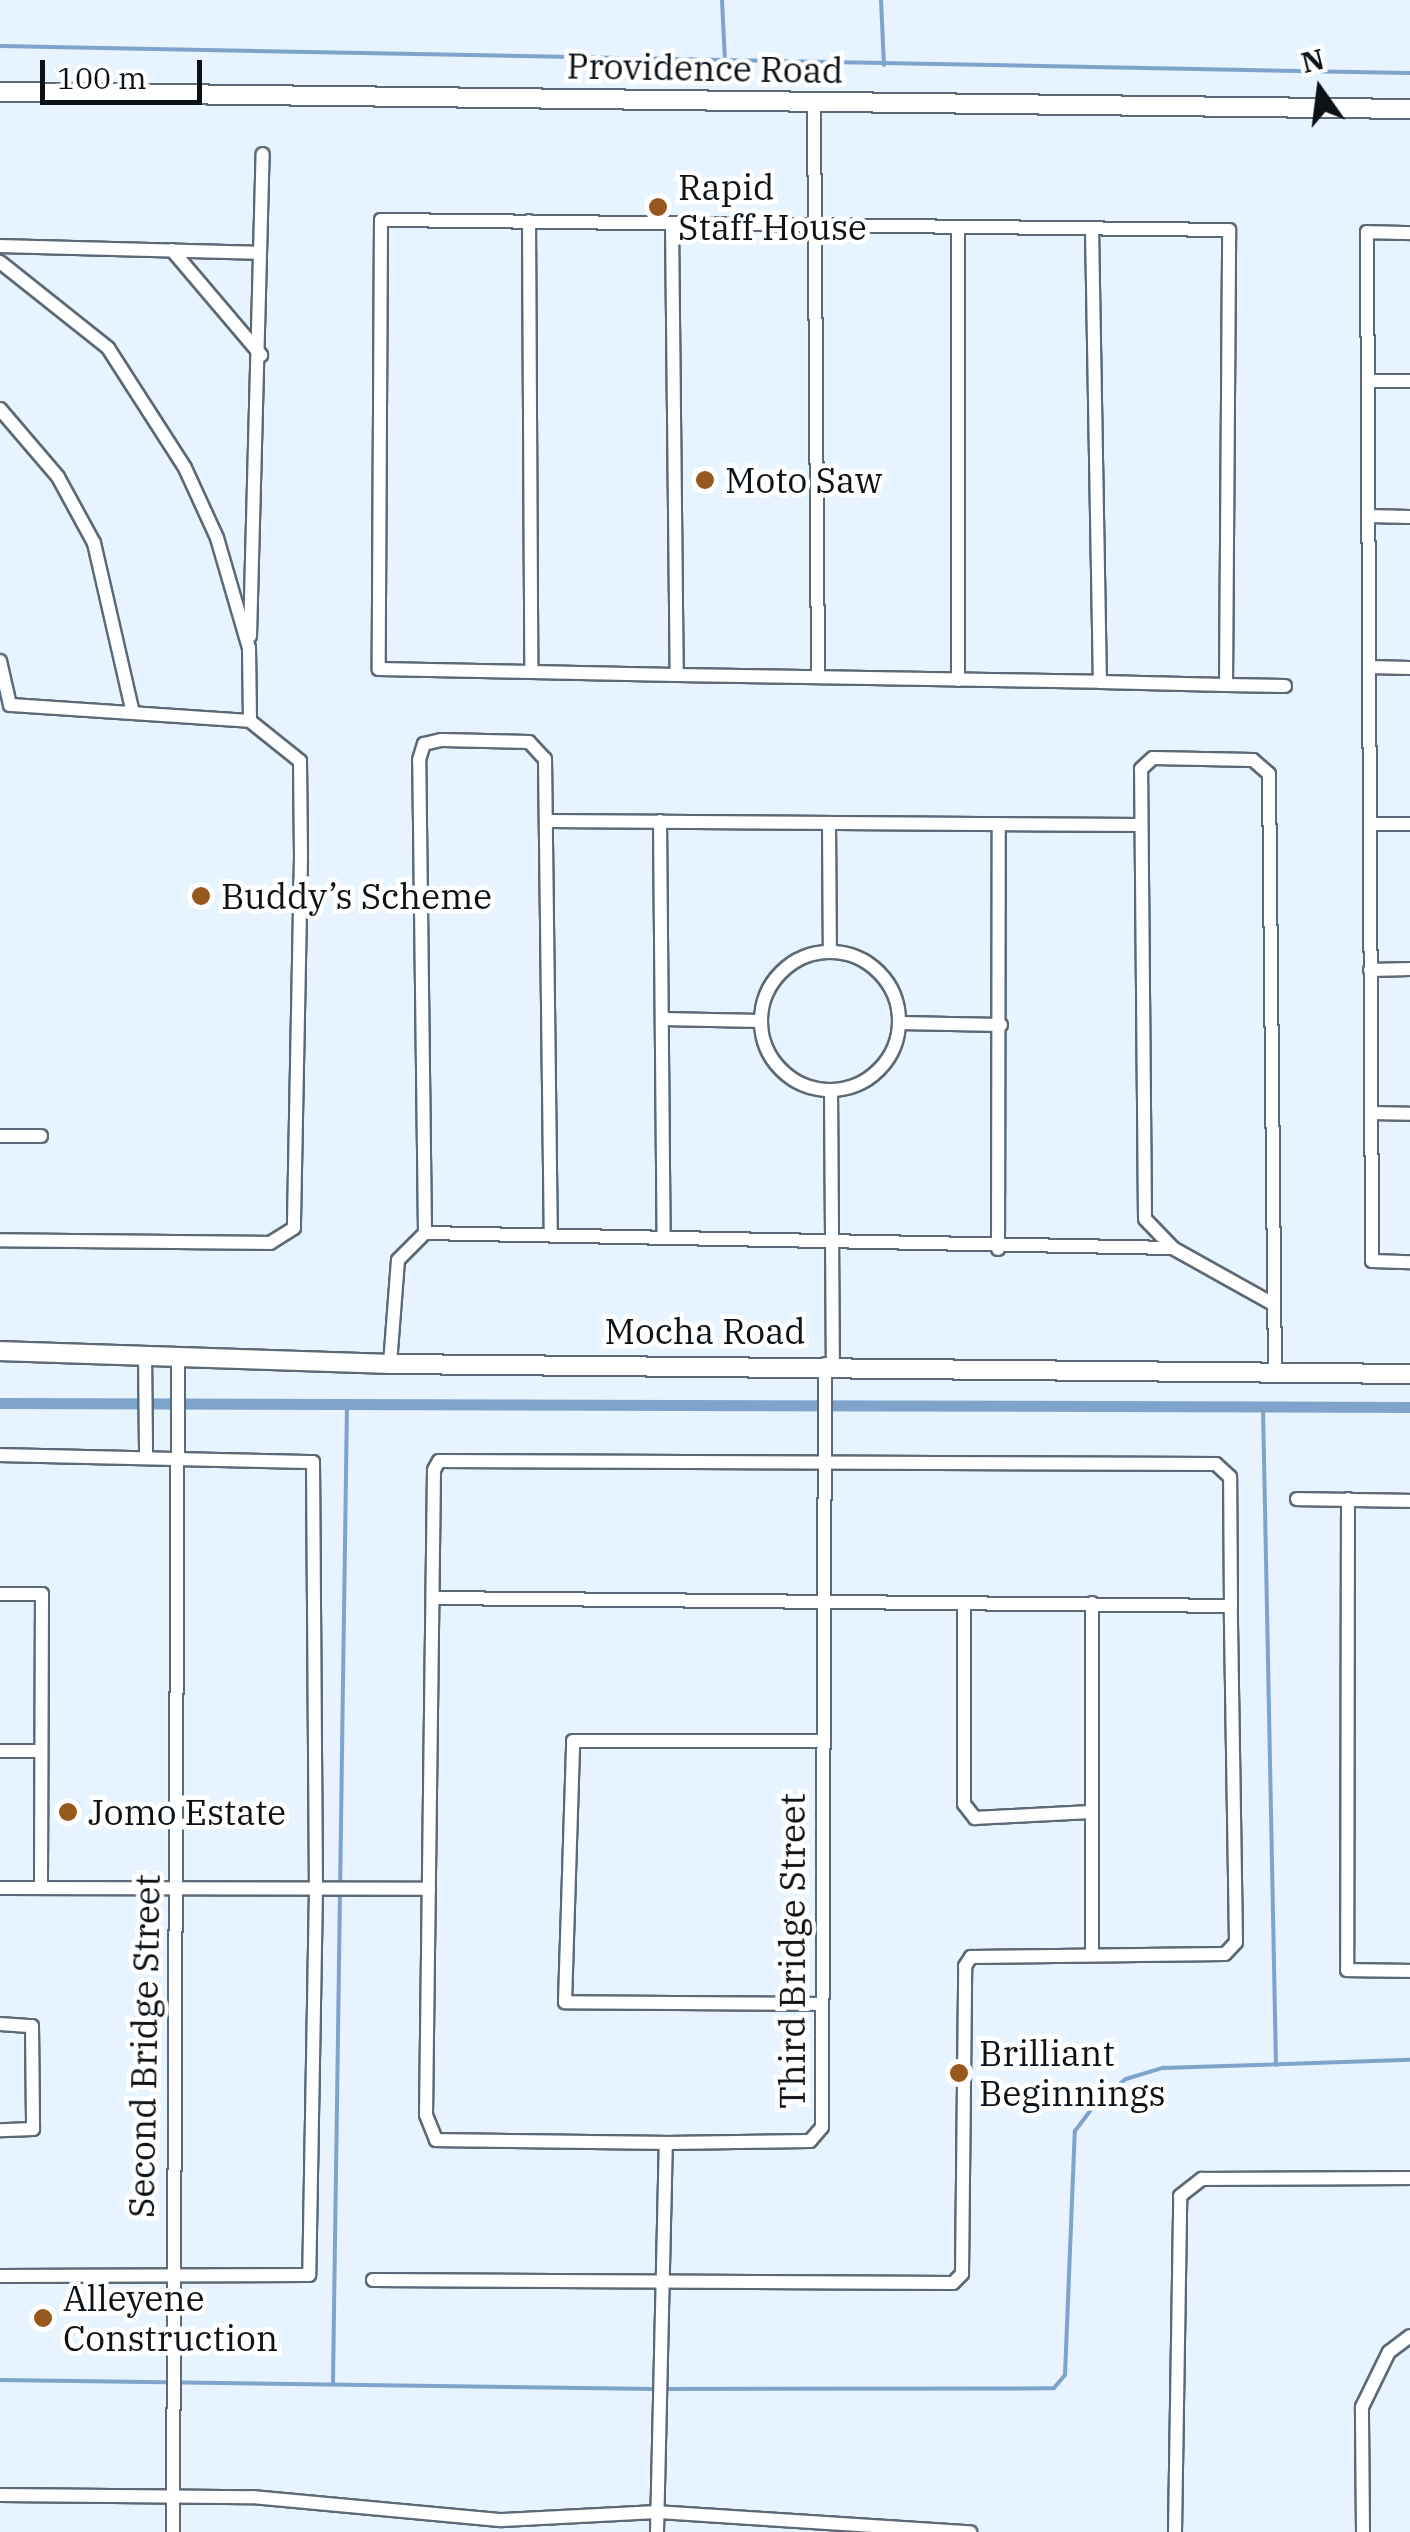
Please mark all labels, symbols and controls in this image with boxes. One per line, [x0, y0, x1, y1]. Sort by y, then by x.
scale bar [45, 40, 208, 102]
north arrow [1270, 40, 1370, 140]
text: N [1297, 40, 1328, 81]
street label: Providence Road [566, 45, 844, 91]
text: 100 m [57, 58, 147, 97]
place label: Rapid Staff House [678, 166, 867, 248]
marker: Rapid Staff House [647, 196, 669, 218]
place label: Moto Saw [725, 459, 882, 501]
marker: Moto Saw [694, 469, 716, 491]
place label: Buddy’s Scheme [221, 875, 492, 917]
marker: Buddy’s Scheme [190, 885, 212, 907]
street label: Mocha Road [604, 1310, 806, 1352]
place label: Jomo Estate [88, 1791, 286, 1833]
street label: Third Bridge Street [771, 1793, 813, 2109]
marker: Jomo Estate [57, 1801, 79, 1823]
street label: Second Bridge Street [120, 1874, 168, 2218]
place label: Brilliant Beginnings [979, 2032, 1166, 2114]
marker: Brilliant Beginnings [948, 2062, 970, 2084]
place label: Alleyene Construction [63, 2277, 278, 2359]
marker: Alleyene Construction [32, 2307, 54, 2329]

